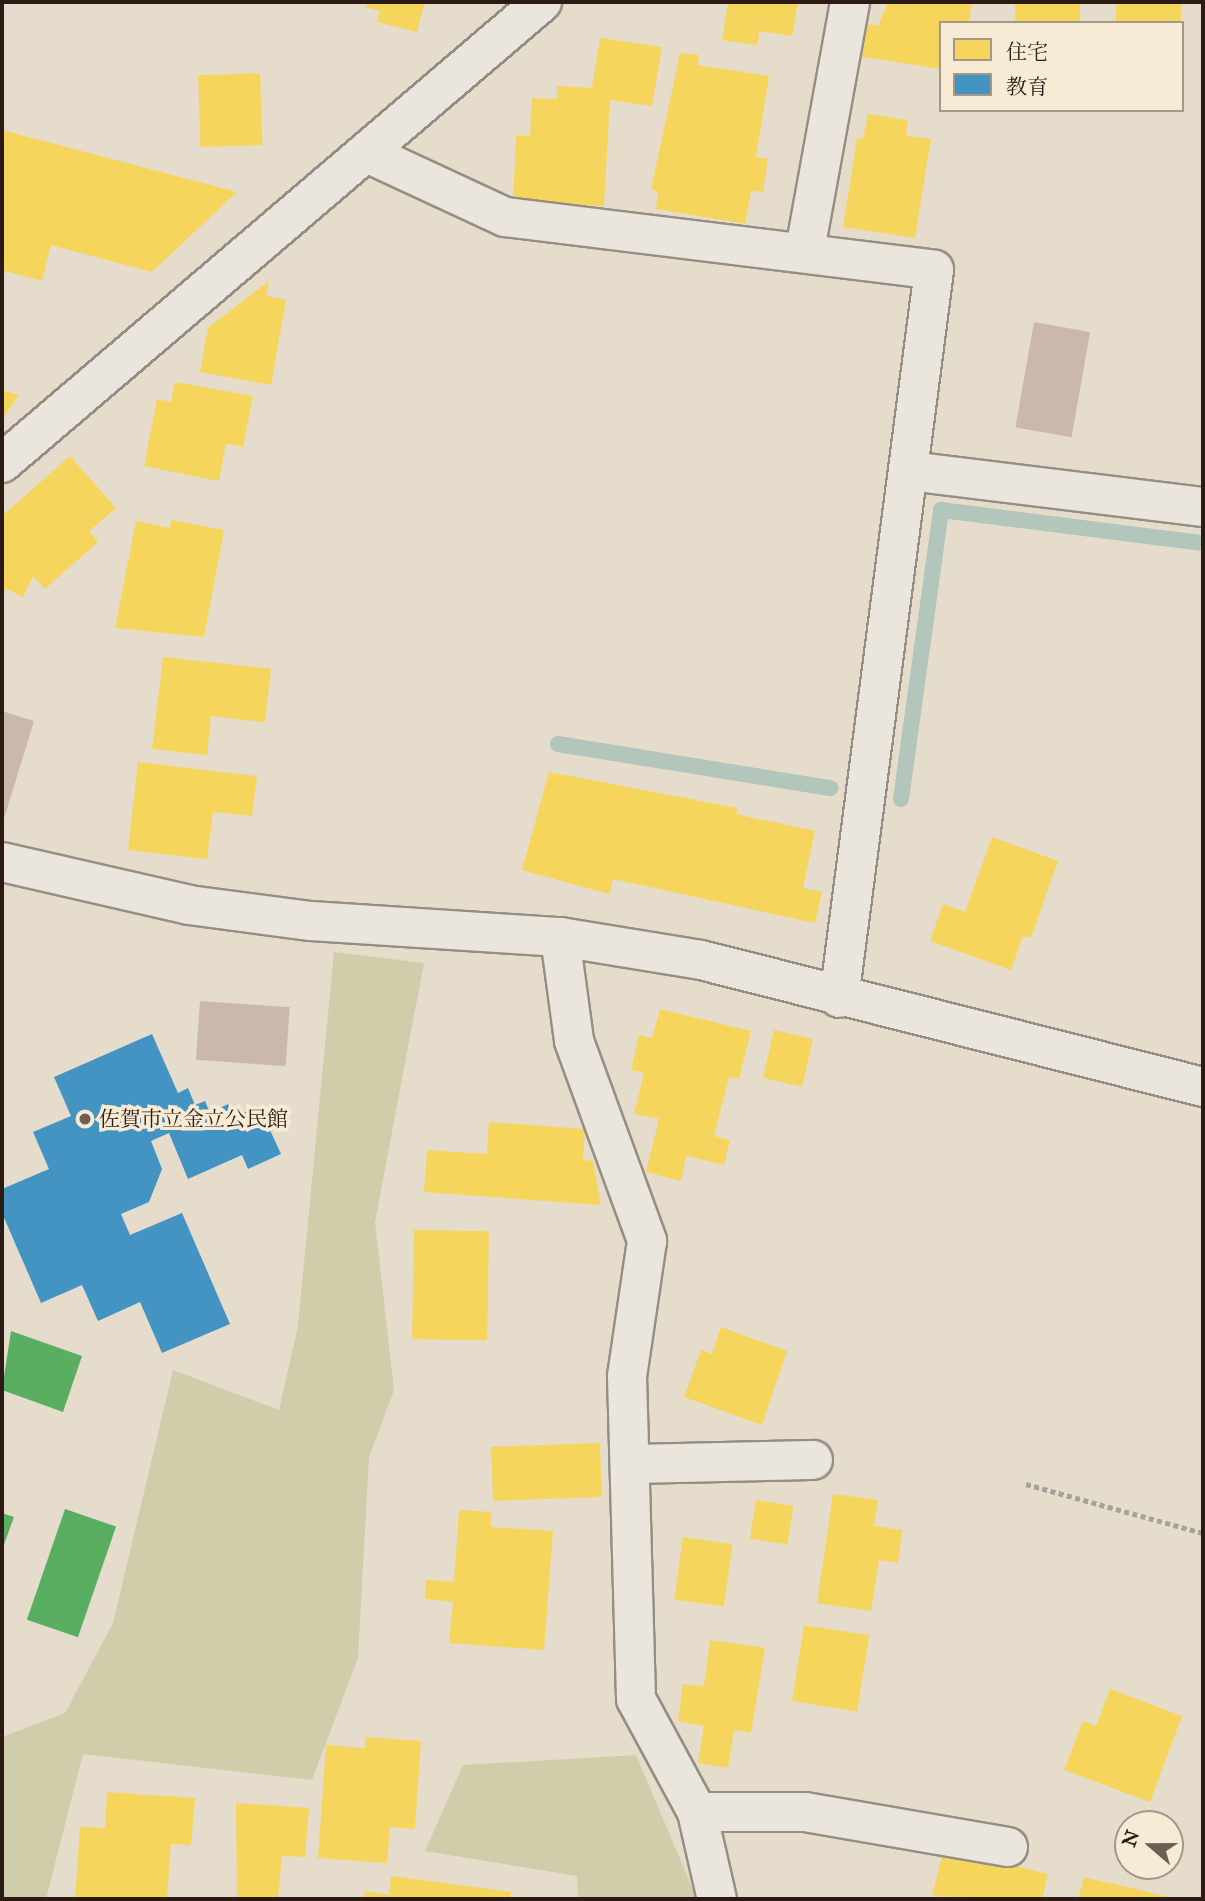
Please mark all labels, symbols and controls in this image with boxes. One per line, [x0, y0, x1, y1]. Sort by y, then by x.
legend [939, 21, 1184, 112]
text: 住宅 [1006, 39, 1048, 65]
text: 教育 [1006, 74, 1048, 100]
place label: 佐賀市立金立公民館 [99, 1106, 288, 1132]
marker: 佐賀市立金立公民館 [77, 1111, 93, 1127]
north arrow [1114, 1810, 1184, 1880]
text: N [1117, 1827, 1144, 1850]

